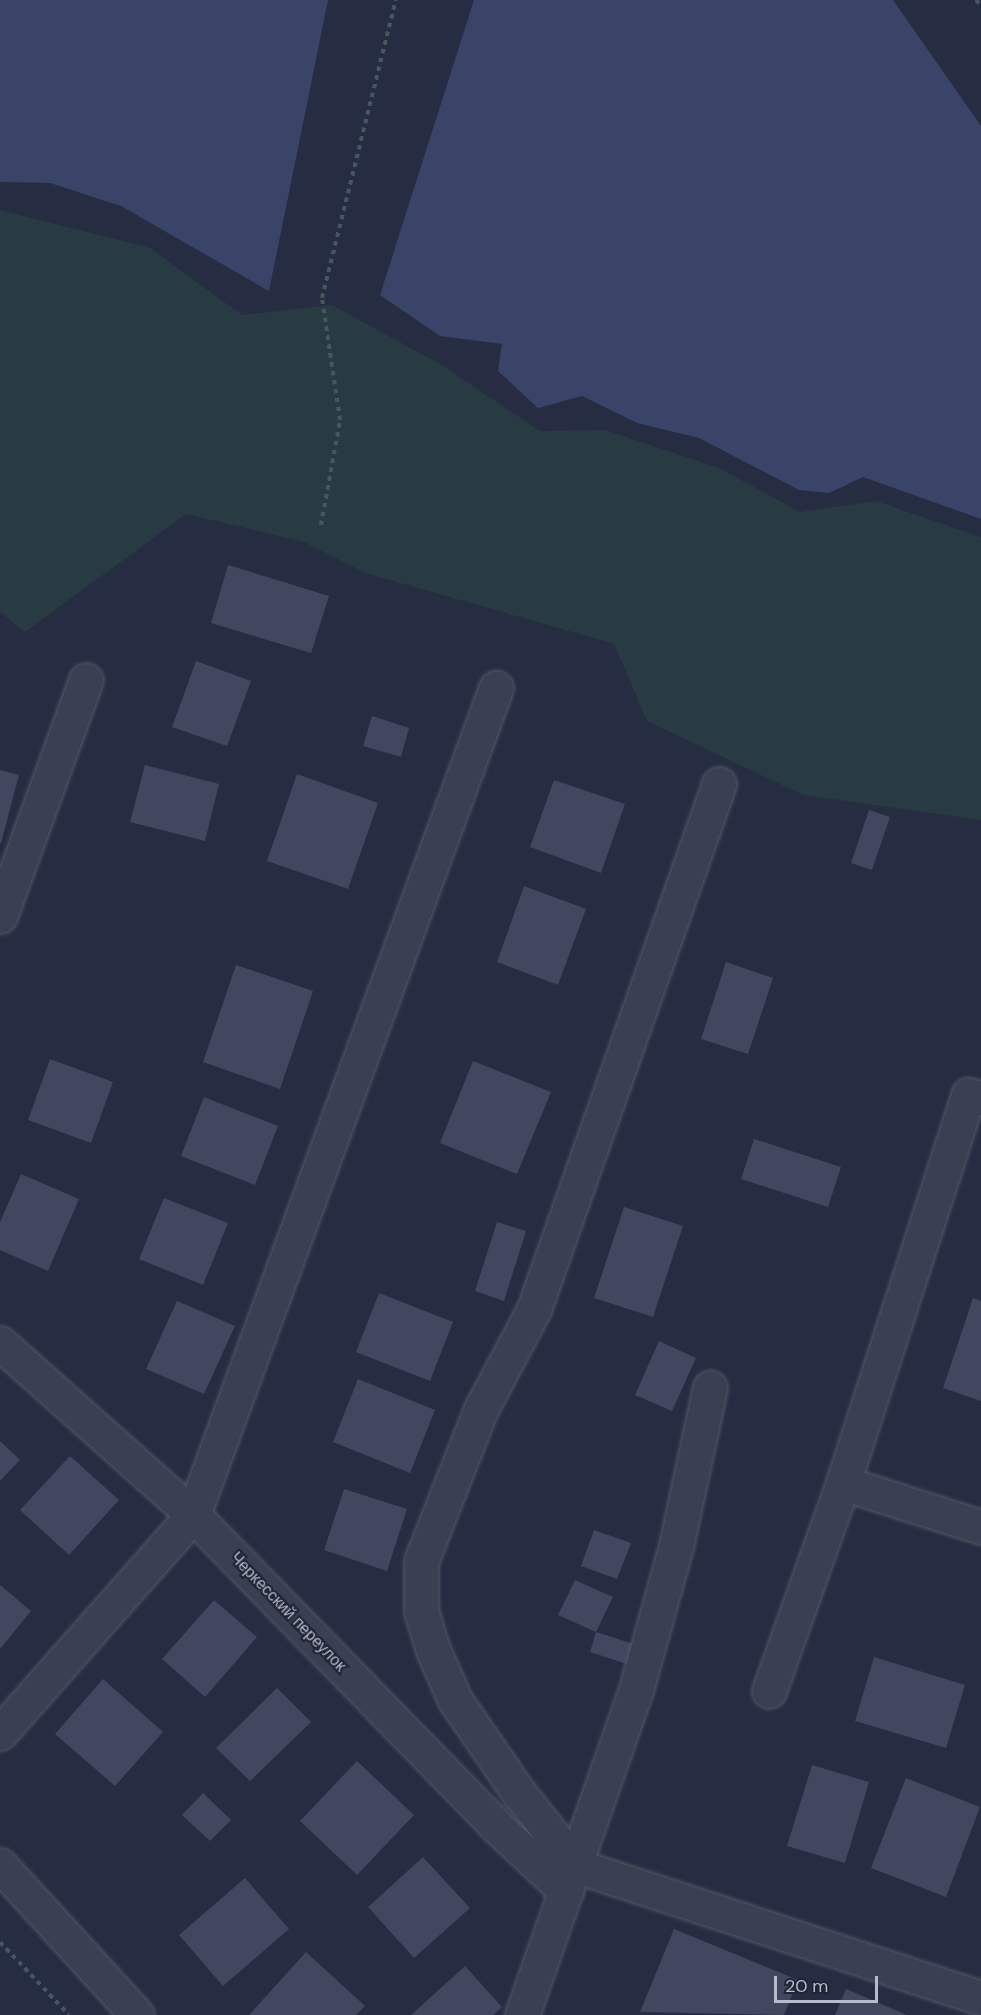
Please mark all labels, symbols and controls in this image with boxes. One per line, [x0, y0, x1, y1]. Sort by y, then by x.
street label: Черкесский переулок [226, 1549, 350, 1675]
scale bar [777, 1964, 880, 2002]
text: 20 m [785, 1974, 828, 1998]

